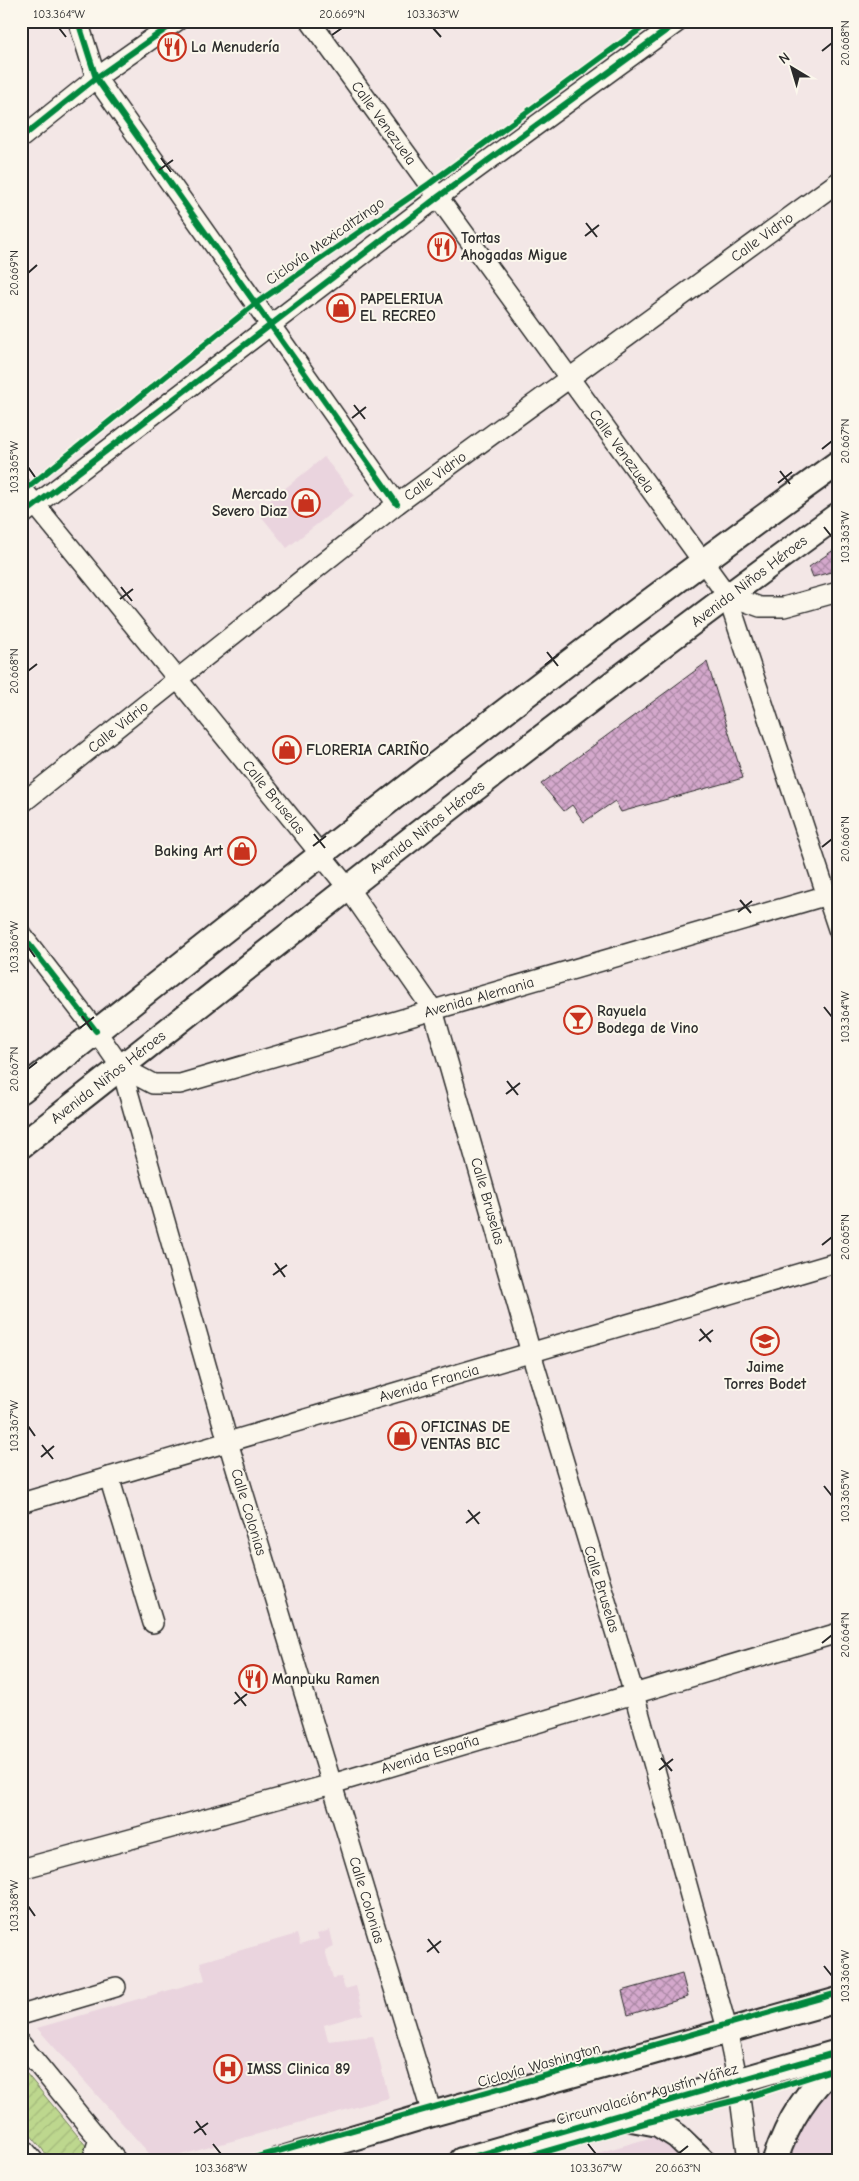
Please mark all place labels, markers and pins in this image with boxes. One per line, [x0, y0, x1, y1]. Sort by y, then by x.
restaurant icon: La Menudería [157, 32, 187, 62]
place label: La Menudería [191, 38, 280, 56]
place label: Tortas Ahogadas Migue [461, 229, 567, 264]
restaurant icon: Tortas Ahogadas Migue [427, 232, 457, 262]
place label: PAPELERIUA EL RECREO [360, 290, 444, 325]
shop icon: PAPELERIUA EL RECREO [326, 293, 356, 323]
place label: Mercado Severo Diaz [212, 485, 288, 520]
shop icon: Mercado Severo Diaz [291, 488, 321, 518]
shop icon: FLORERIA CARIÑO [272, 735, 302, 765]
place label: FLORERIA CARIÑO [306, 740, 429, 759]
shop icon: Baking Art [227, 836, 257, 866]
place label: Baking Art [154, 842, 224, 860]
place label: Rayuela Bodega de Vino [597, 1002, 699, 1037]
bar icon: Rayuela Bodega de Vino [563, 1005, 593, 1035]
school or university icon: Jaime Torres Bodet [750, 1326, 780, 1356]
place label: Jaime Torres Bodet [724, 1358, 807, 1393]
place label: OFICINAS DE VENTAS BIC [421, 1418, 510, 1453]
shop icon: OFICINAS DE VENTAS BIC [387, 1421, 417, 1451]
restaurant icon: Manpuku Ramen [238, 1664, 268, 1694]
place label: Manpuku Ramen [272, 1670, 380, 1688]
hospital icon: IMSS Clinica 89 [213, 2054, 243, 2084]
place label: IMSS Clinica 89 [247, 2060, 351, 2078]

